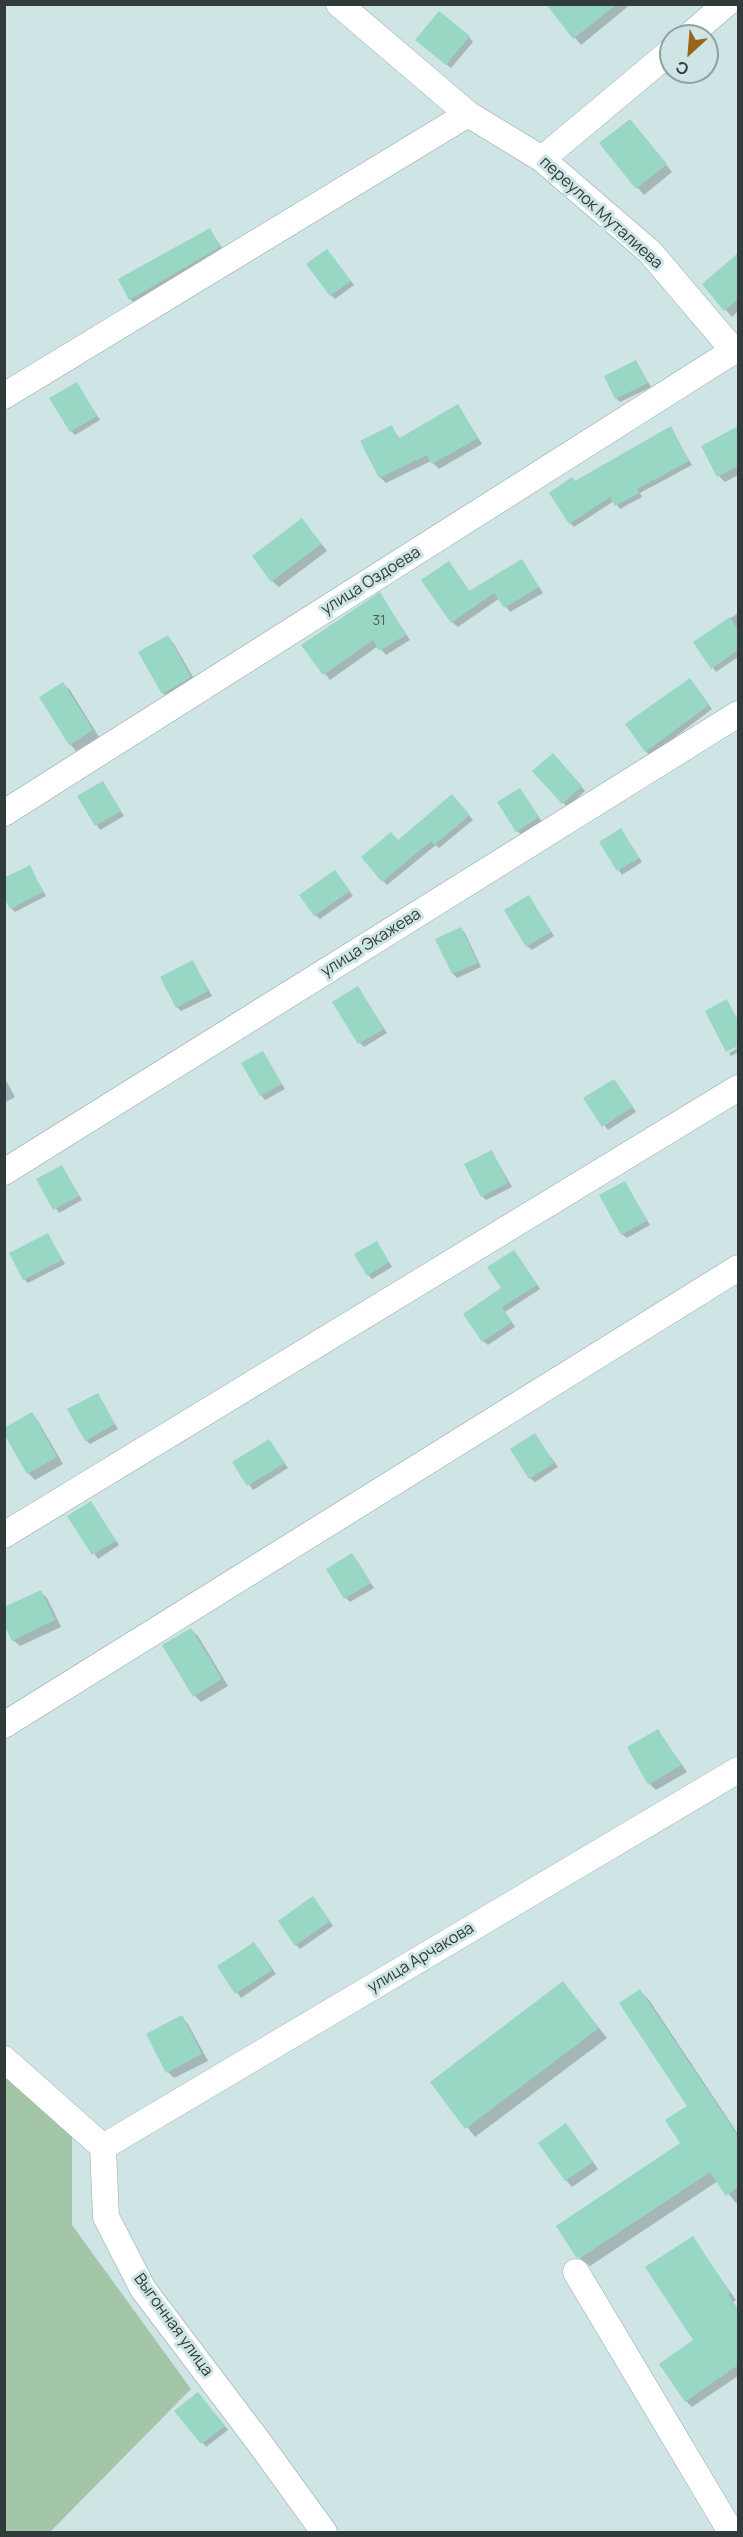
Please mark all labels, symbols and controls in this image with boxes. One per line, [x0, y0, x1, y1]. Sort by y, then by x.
north arrow [659, 24, 719, 84]
text: С [672, 56, 692, 81]
street label: переулок Муталиева [536, 153, 666, 273]
street label: улица Оздоева [318, 543, 424, 619]
house number: 31 [372, 613, 386, 629]
street label: улица Экажева [318, 905, 424, 981]
street label: улица Арчакова [364, 1919, 478, 1997]
street label: Выгонная улица [129, 2270, 217, 2380]

